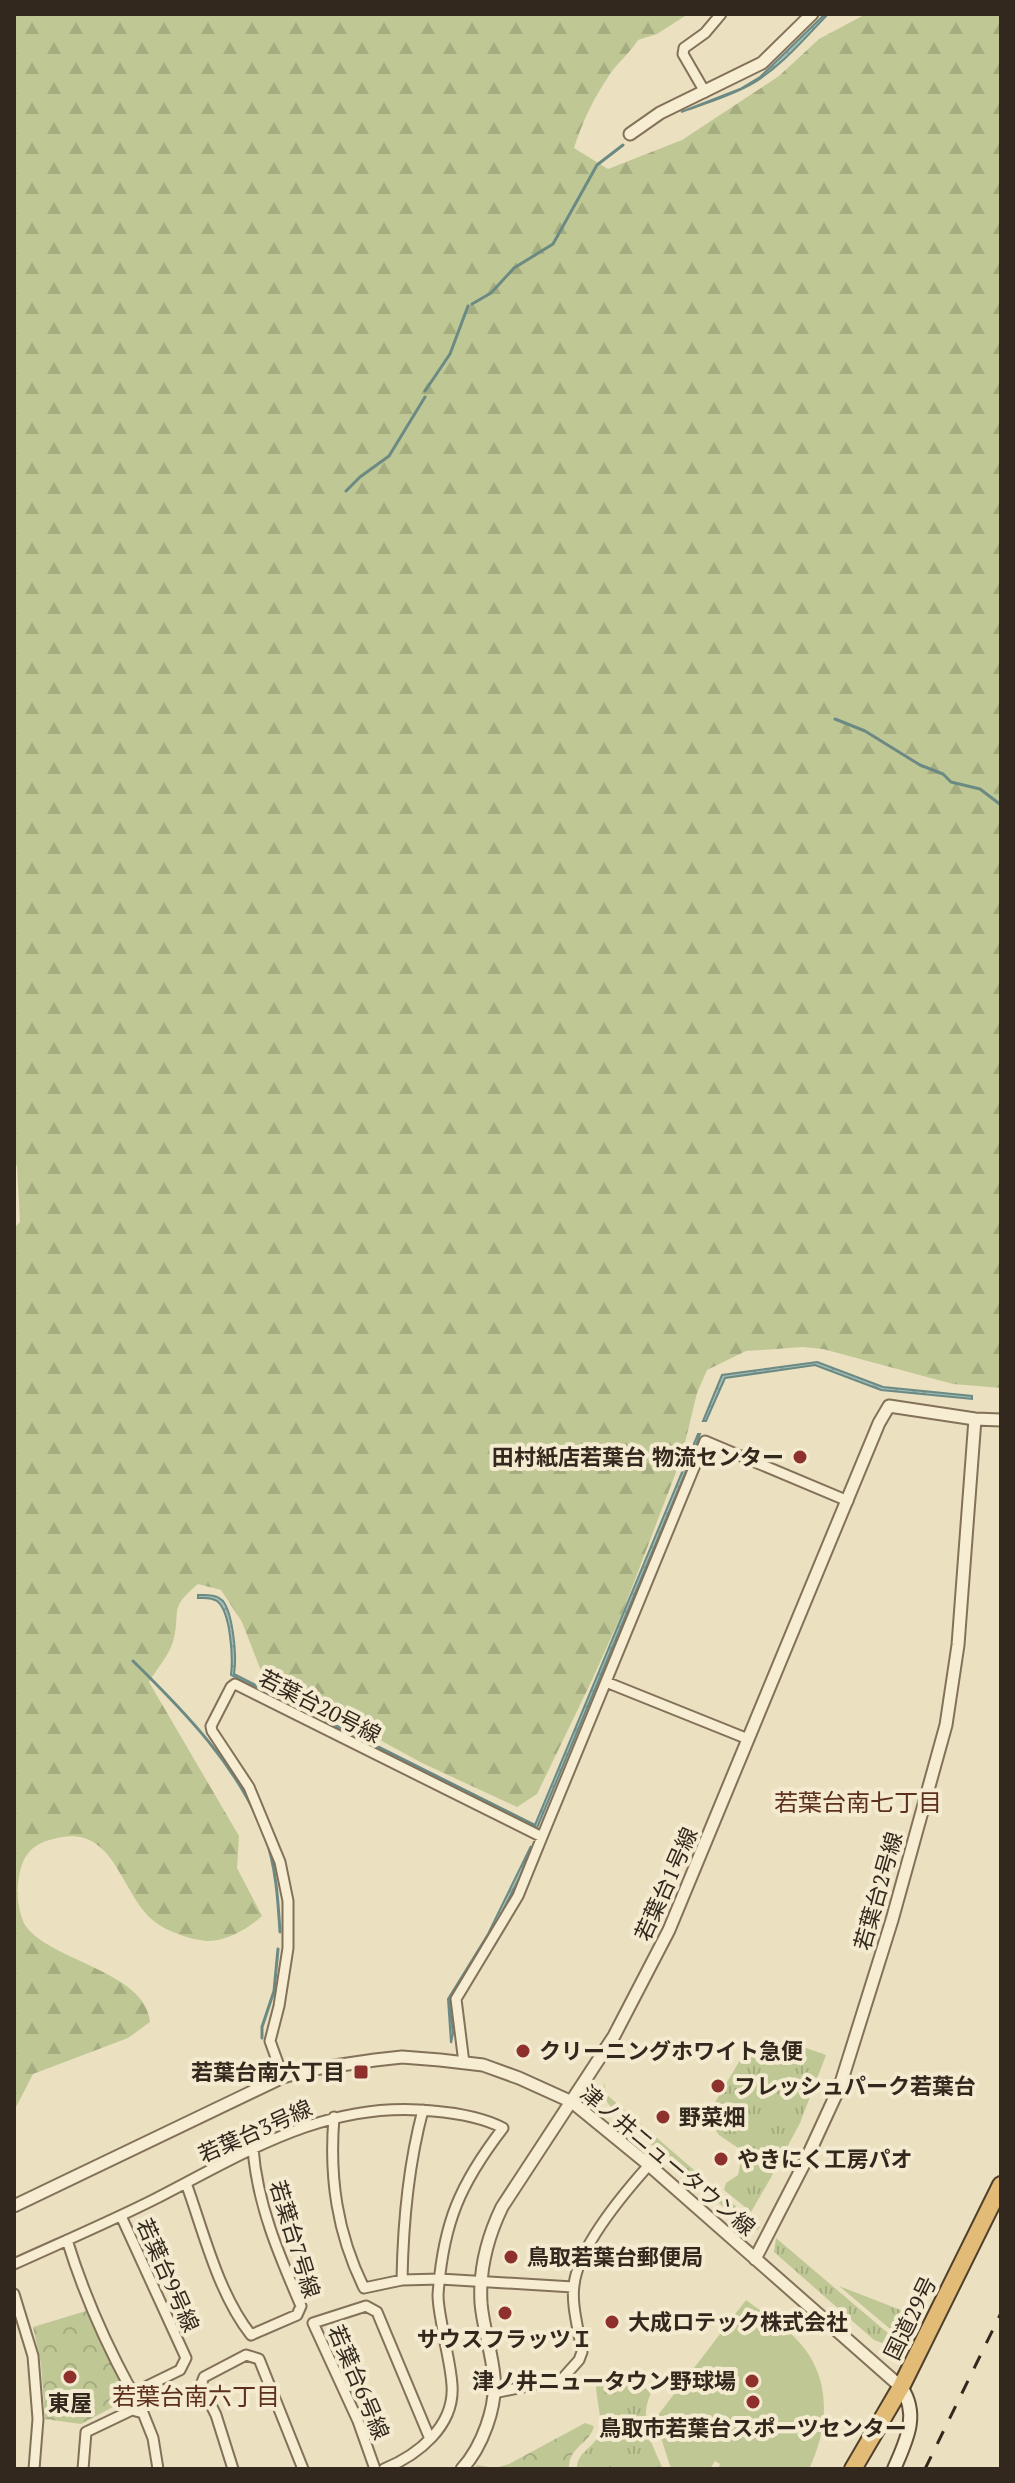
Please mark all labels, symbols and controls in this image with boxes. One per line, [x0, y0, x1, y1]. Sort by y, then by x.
place label: 田村紙店若葉台 物流センター [492, 1442, 784, 1471]
marker: 田村紙店若葉台 物流センター [791, 1448, 809, 1466]
street label: 若葉台20号線 [254, 1662, 386, 1749]
district label: 若葉台南七丁目 [774, 1786, 942, 1818]
street label: 若葉台1号線 [628, 1822, 704, 1945]
street label: 若葉台2号線 [847, 1828, 908, 1953]
place label: クリーニングホワイト急便 [539, 2036, 803, 2065]
marker: クリーニングホワイト急便 [514, 2042, 532, 2060]
place label: 若葉台南六丁目 [191, 2057, 345, 2086]
marker: 若葉台南六丁目 [352, 2063, 370, 2081]
place label: フレッシュパーク若葉台 [734, 2071, 976, 2100]
marker: フレッシュパーク若葉台 [709, 2077, 727, 2095]
street label: 津ノ井ニュータウン線 [575, 2078, 762, 2241]
street label: 若葉台3号線 [193, 2093, 316, 2169]
place label: 野菜畑 [679, 2102, 745, 2131]
marker: 野菜畑 [654, 2108, 672, 2126]
place label: やきにく工房パオ [737, 2144, 913, 2173]
marker: やきにく工房パオ [712, 2150, 730, 2168]
street label: 若葉台7号線 [264, 2176, 327, 2301]
street label: 若葉台9号線 [130, 2213, 206, 2336]
place label: 鳥取若葉台郵便局 [527, 2242, 703, 2271]
marker: 鳥取若葉台郵便局 [502, 2248, 520, 2266]
street label: 国道29号 [877, 2271, 942, 2364]
marker: サウスフラッツＩ [496, 2304, 514, 2322]
place label: 大成ロテック株式会社 [628, 2307, 848, 2336]
marker: 大成ロテック株式会社 [603, 2313, 621, 2331]
street label: 若葉台6号線 [322, 2320, 397, 2443]
place label: サウスフラッツＩ [417, 2324, 593, 2353]
place label: 津ノ井ニュータウン野球場 [472, 2366, 736, 2395]
marker: 東屋 [61, 2368, 79, 2386]
marker: 津ノ井ニュータウン野球場 [743, 2372, 761, 2390]
district label: 若葉台南六丁目 [112, 2380, 280, 2412]
place label: 東屋 [48, 2388, 92, 2417]
marker: 鳥取市若葉台スポーツセンター [744, 2393, 762, 2411]
place label: 鳥取市若葉台スポーツセンター [599, 2413, 907, 2442]

